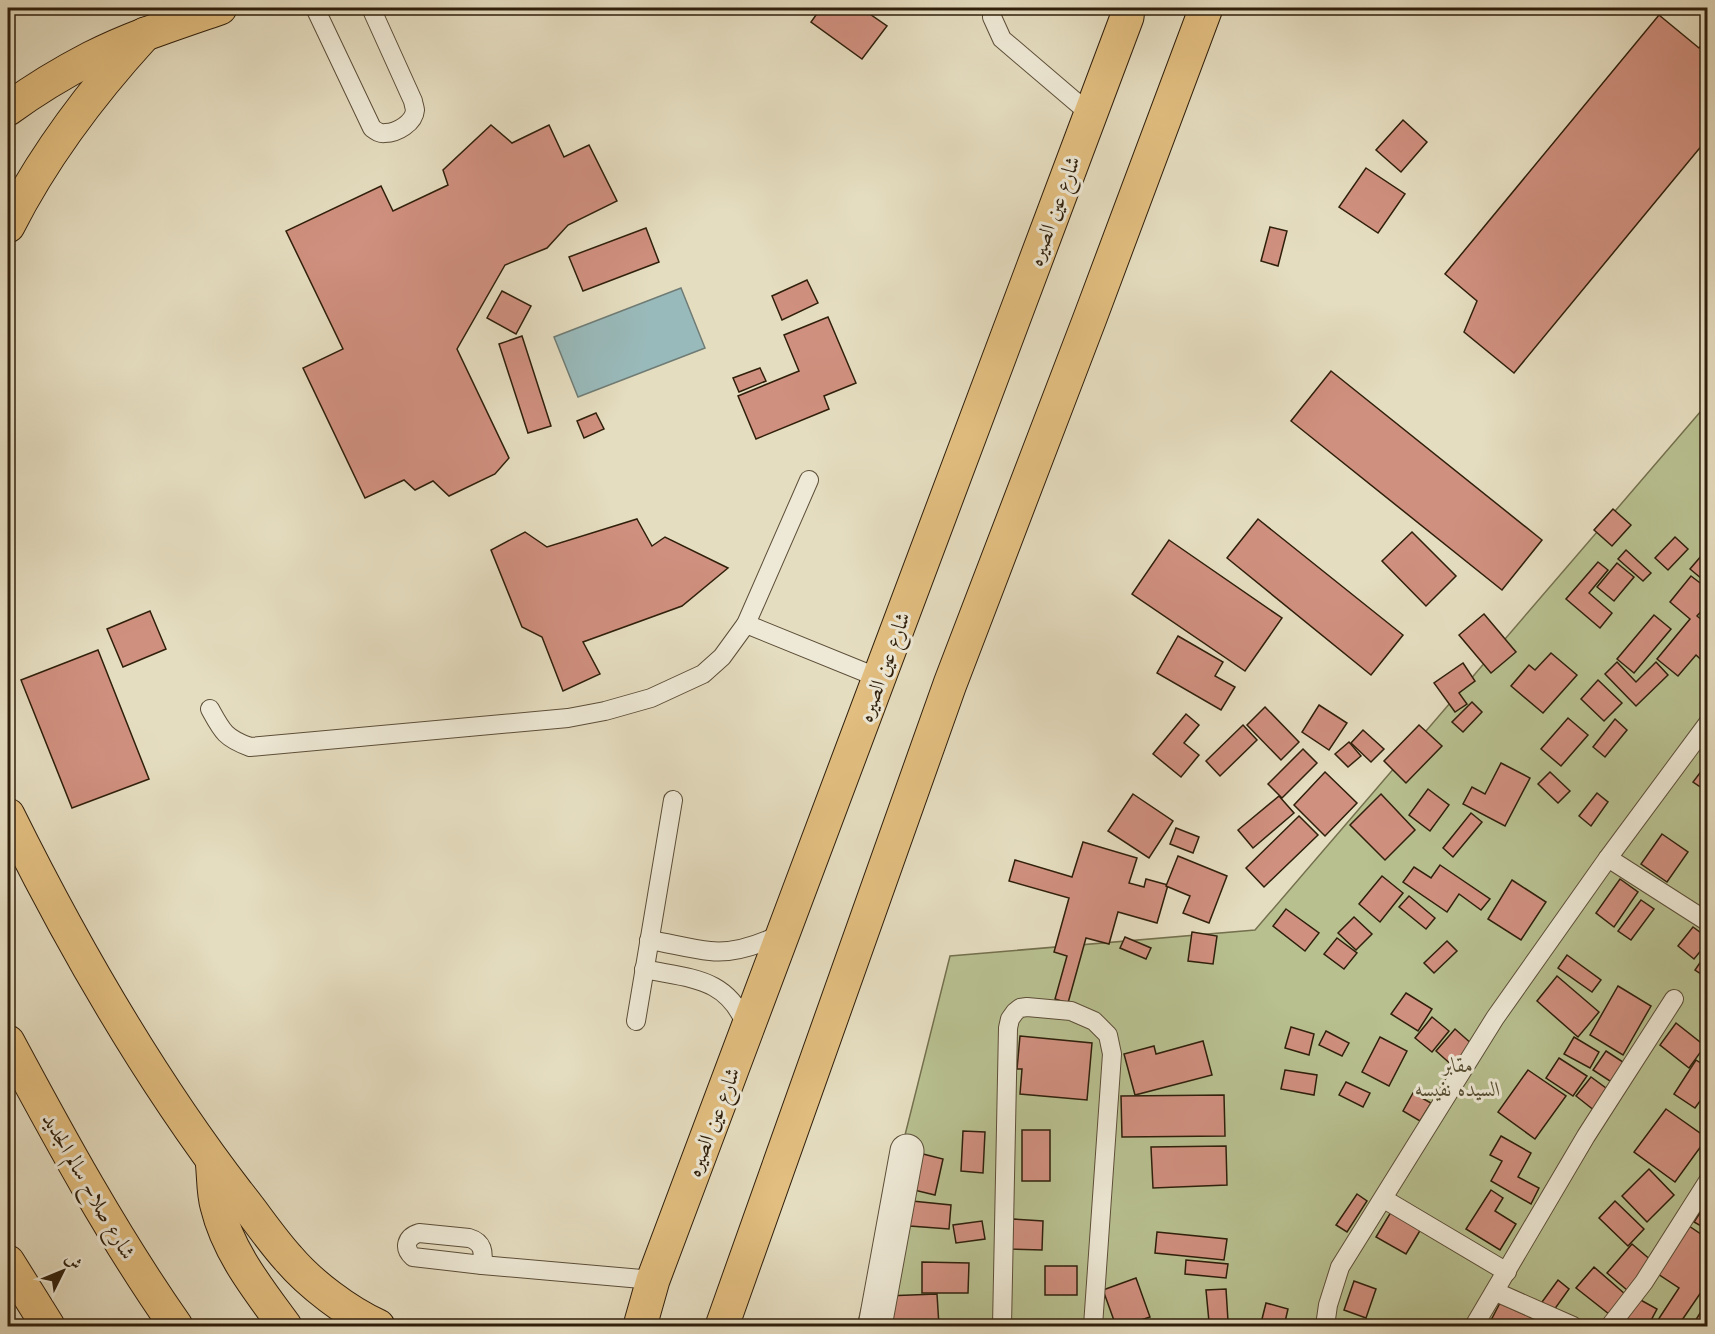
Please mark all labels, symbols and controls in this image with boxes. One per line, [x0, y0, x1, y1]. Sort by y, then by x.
street label: شارع عين الصيره [1026, 154, 1091, 271]
street label: شارع عين الصيره [856, 610, 921, 727]
park label: مقابر السيده نفيسه [1415, 1056, 1501, 1102]
street label: شارع عين الصيره [684, 1065, 750, 1182]
street label: شارع صلاح سالم الجديد [37, 1108, 141, 1264]
north arrow [33, 1241, 93, 1301]

